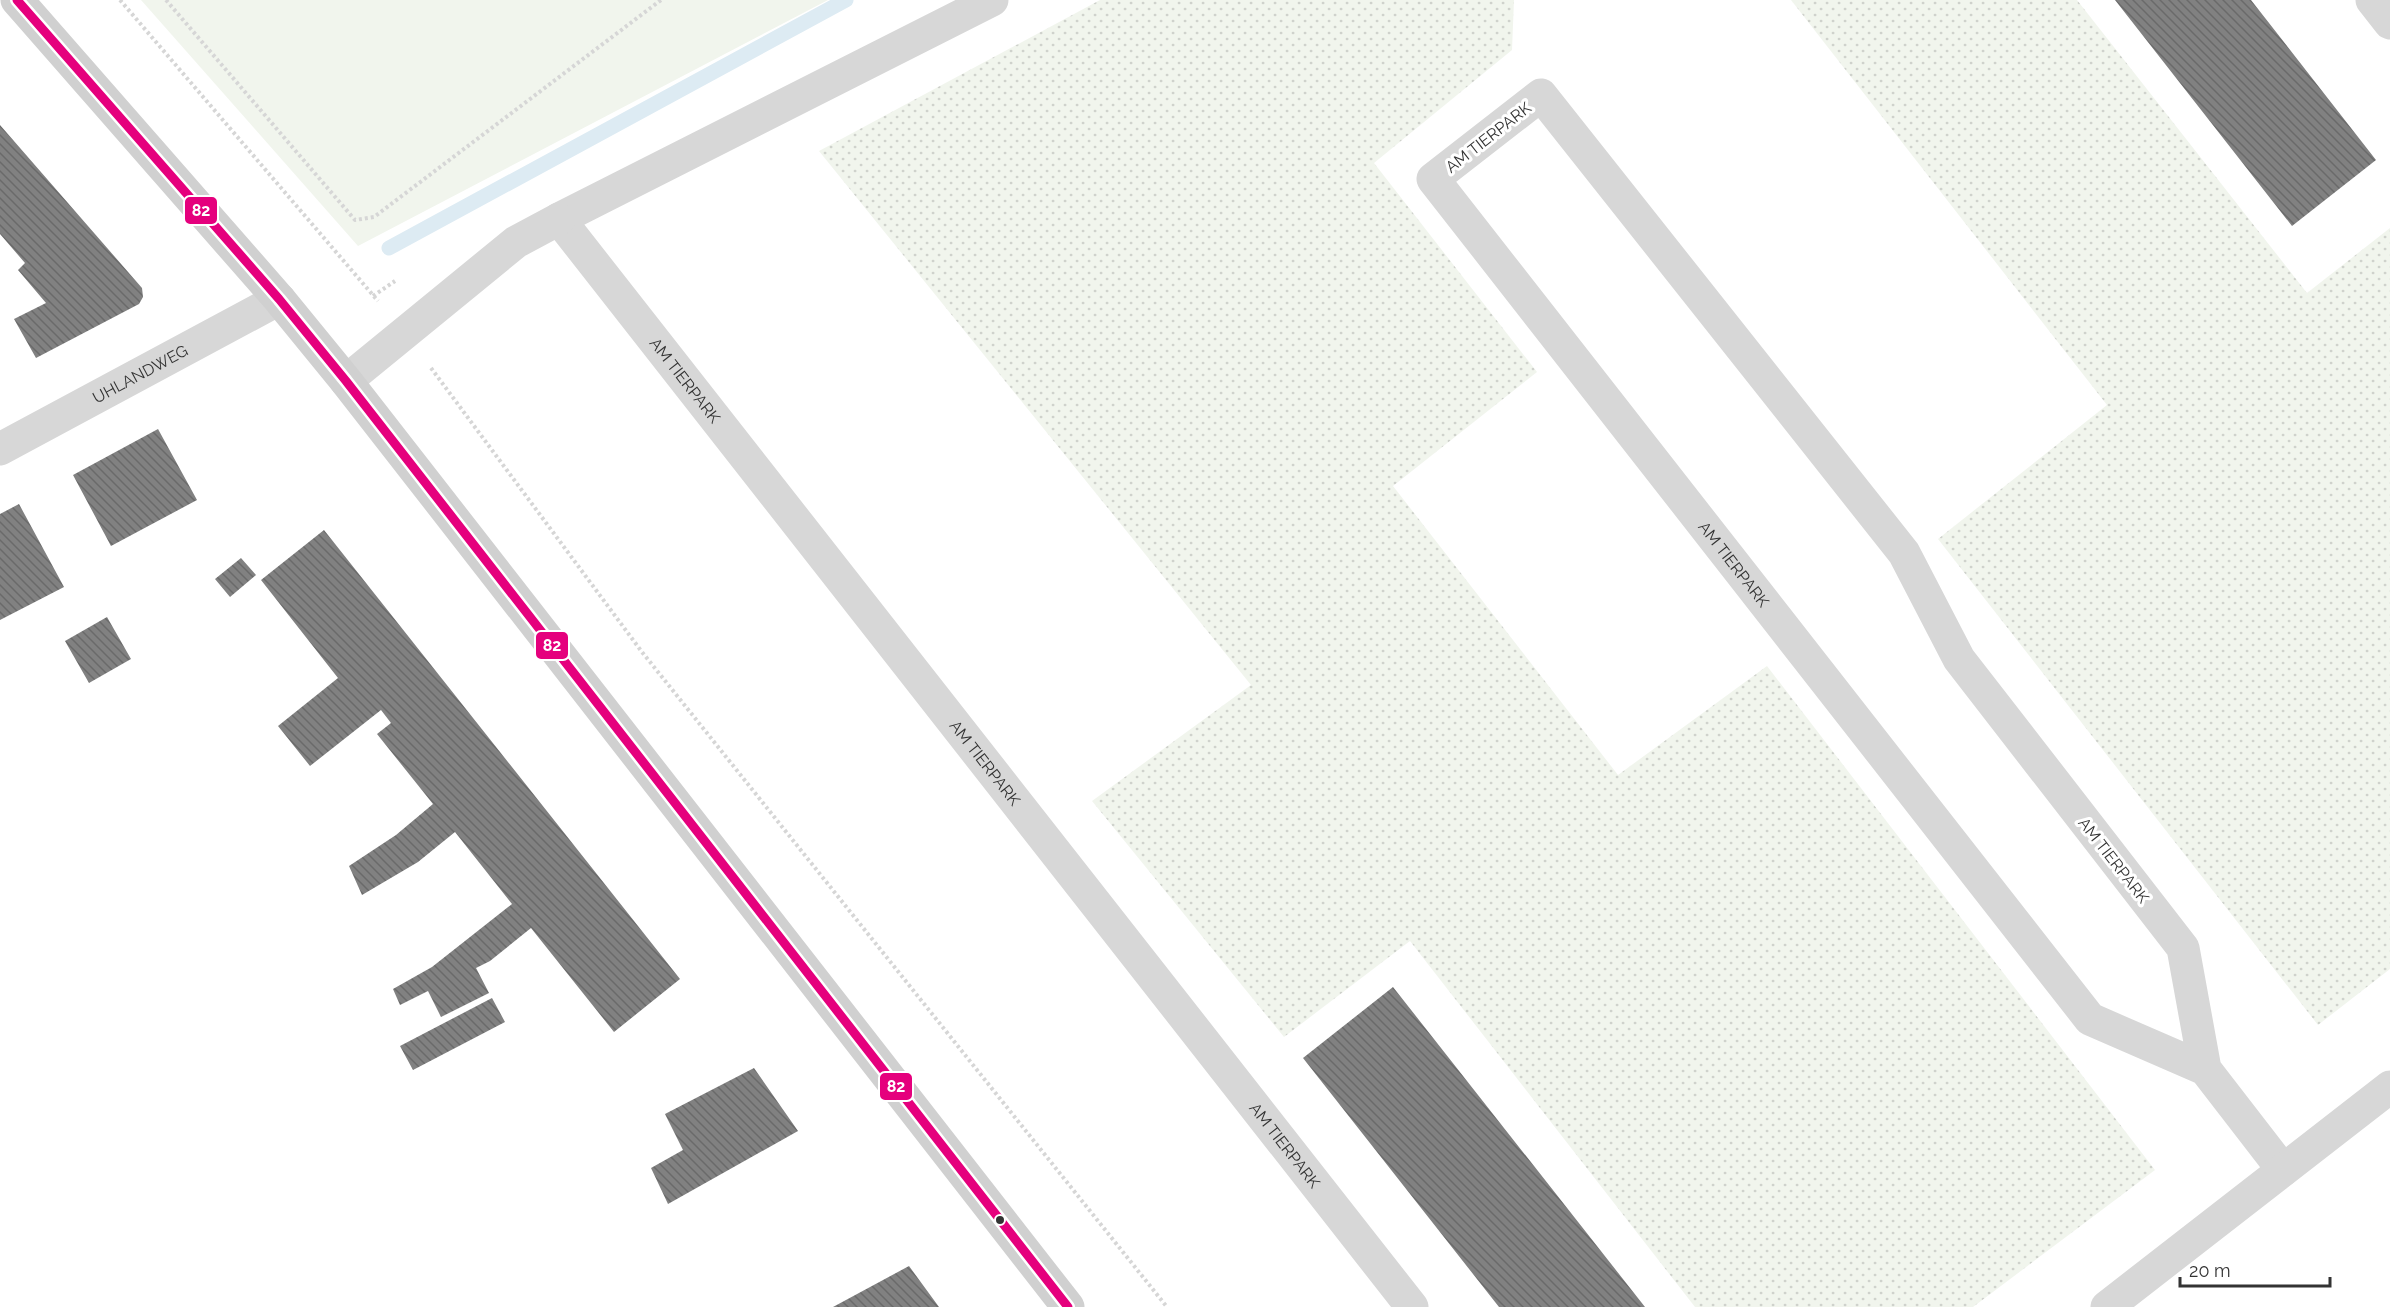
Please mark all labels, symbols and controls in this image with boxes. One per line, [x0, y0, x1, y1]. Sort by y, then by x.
street label: AM TIERPARK [1442, 98, 1535, 177]
line badge: 82 [184, 196, 218, 225]
text: 82 [192, 201, 210, 220]
street label: AM TIERPARK [646, 334, 725, 427]
street label: UHLANDWEG [89, 341, 191, 407]
street label: AM TIERPARK [1694, 518, 1773, 611]
line badge: 82 [535, 631, 569, 660]
text: 82 [543, 636, 561, 655]
street label: AM TIERPARK [945, 716, 1025, 810]
street label: AM TIERPARK [2074, 814, 2153, 907]
line badge: 82 [879, 1072, 913, 1101]
text: 82 [887, 1077, 905, 1096]
street label: AM TIERPARK [1245, 1099, 1324, 1192]
unlabelled marker [994, 1214, 1006, 1226]
scale bar [2180, 1250, 2330, 1288]
text: 20 m [2189, 1260, 2231, 1281]

